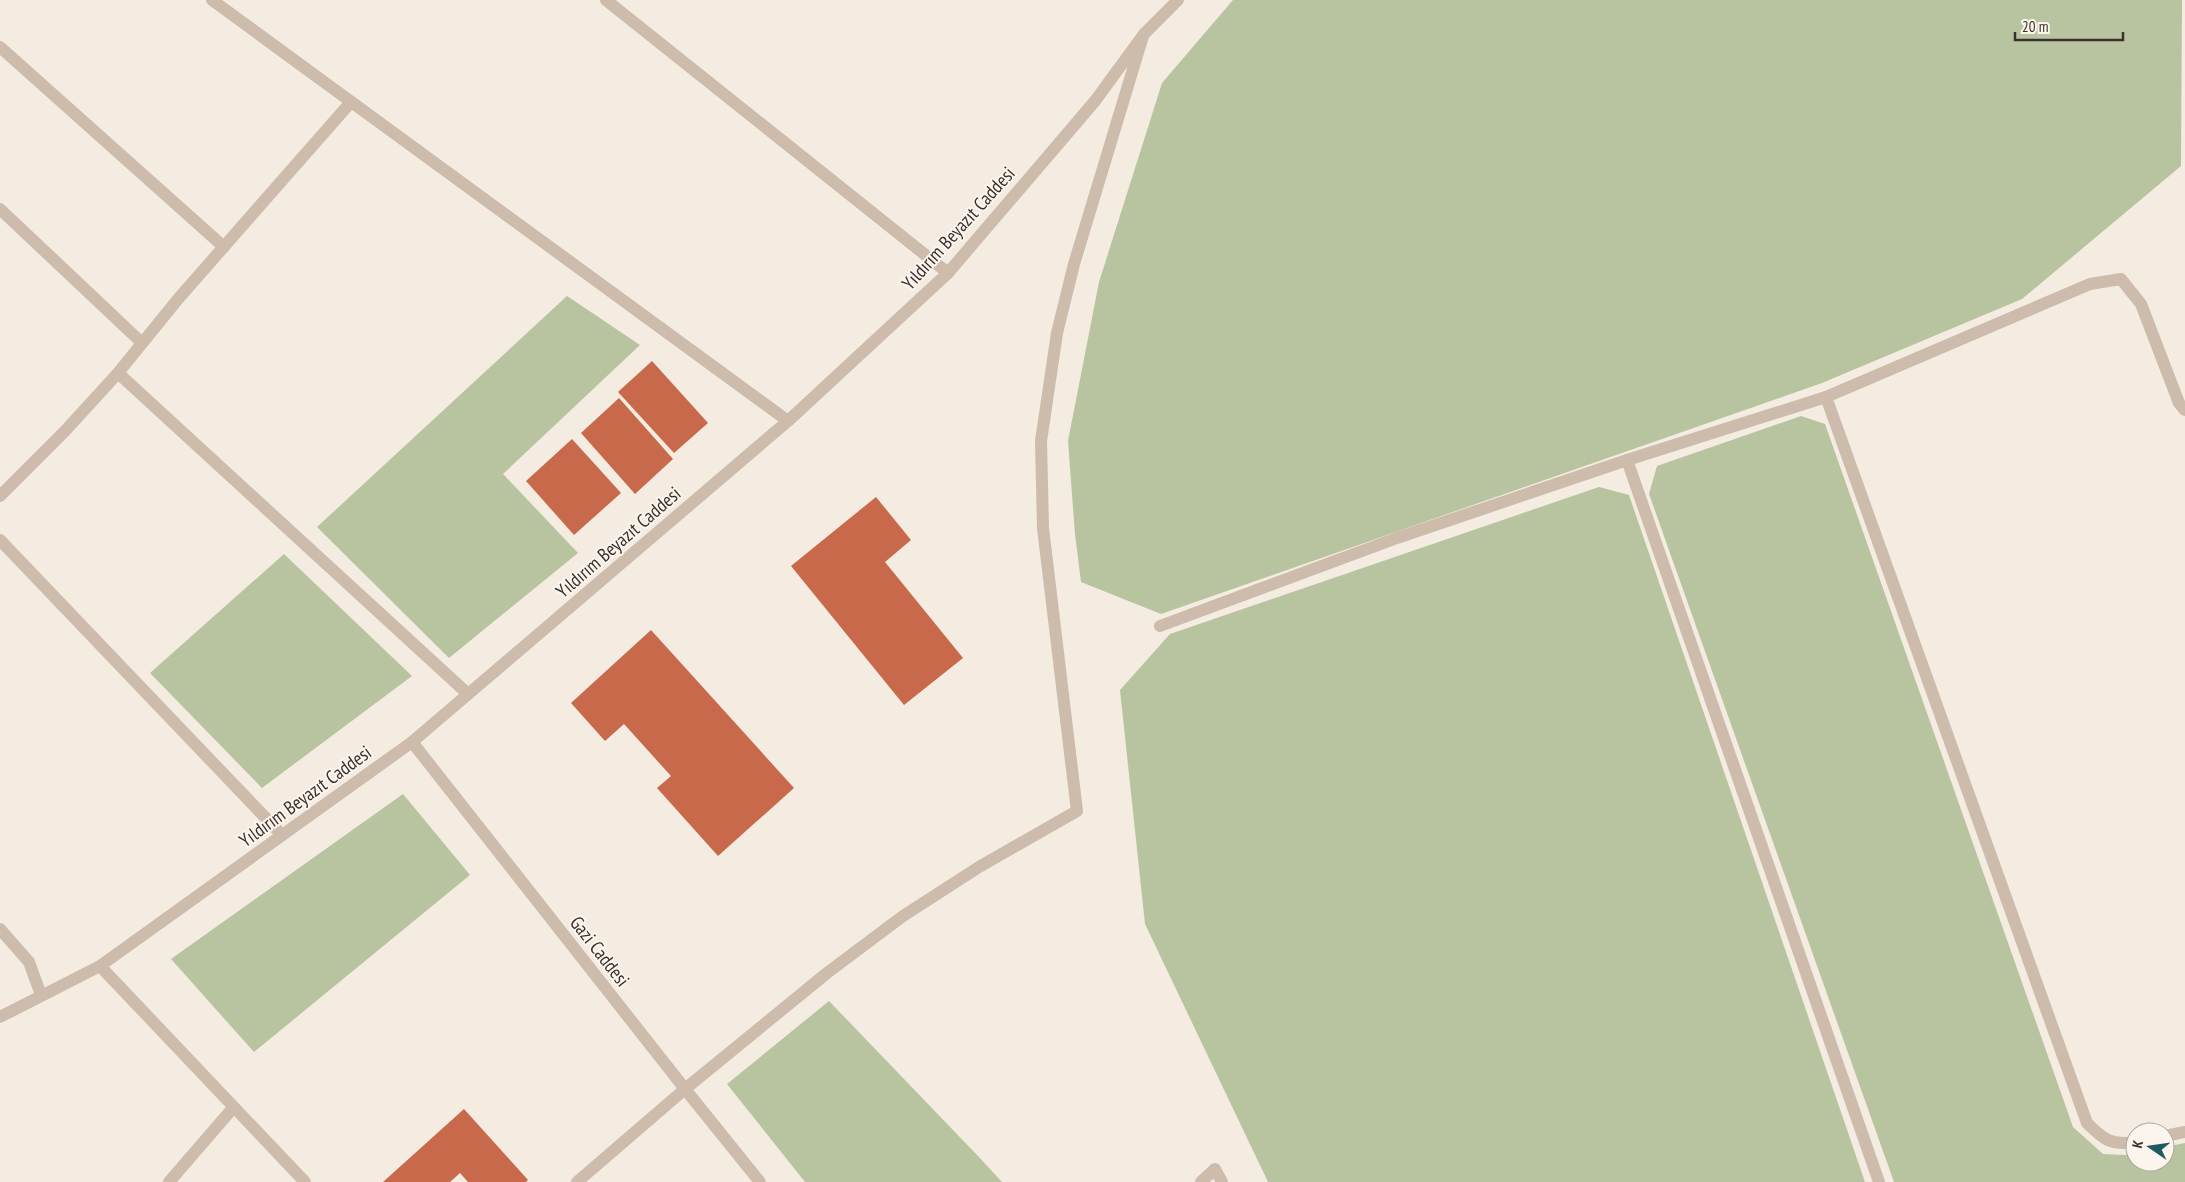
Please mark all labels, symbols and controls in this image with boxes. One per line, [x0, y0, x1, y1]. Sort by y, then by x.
scale bar [2015, 10, 2122, 42]
text: 20 m [2022, 17, 2048, 36]
street label: Yıldırım Beyazıt Caddesi [896, 161, 1020, 295]
street label: Yıldırım Beyazıt Caddesi [551, 481, 685, 603]
street label: Yıldırım Beyazıt Caddesi [234, 740, 376, 852]
street label: Gazi Caddesi [565, 911, 635, 991]
north arrow [2125, 1122, 2175, 1172]
text: K [2128, 1138, 2147, 1150]

